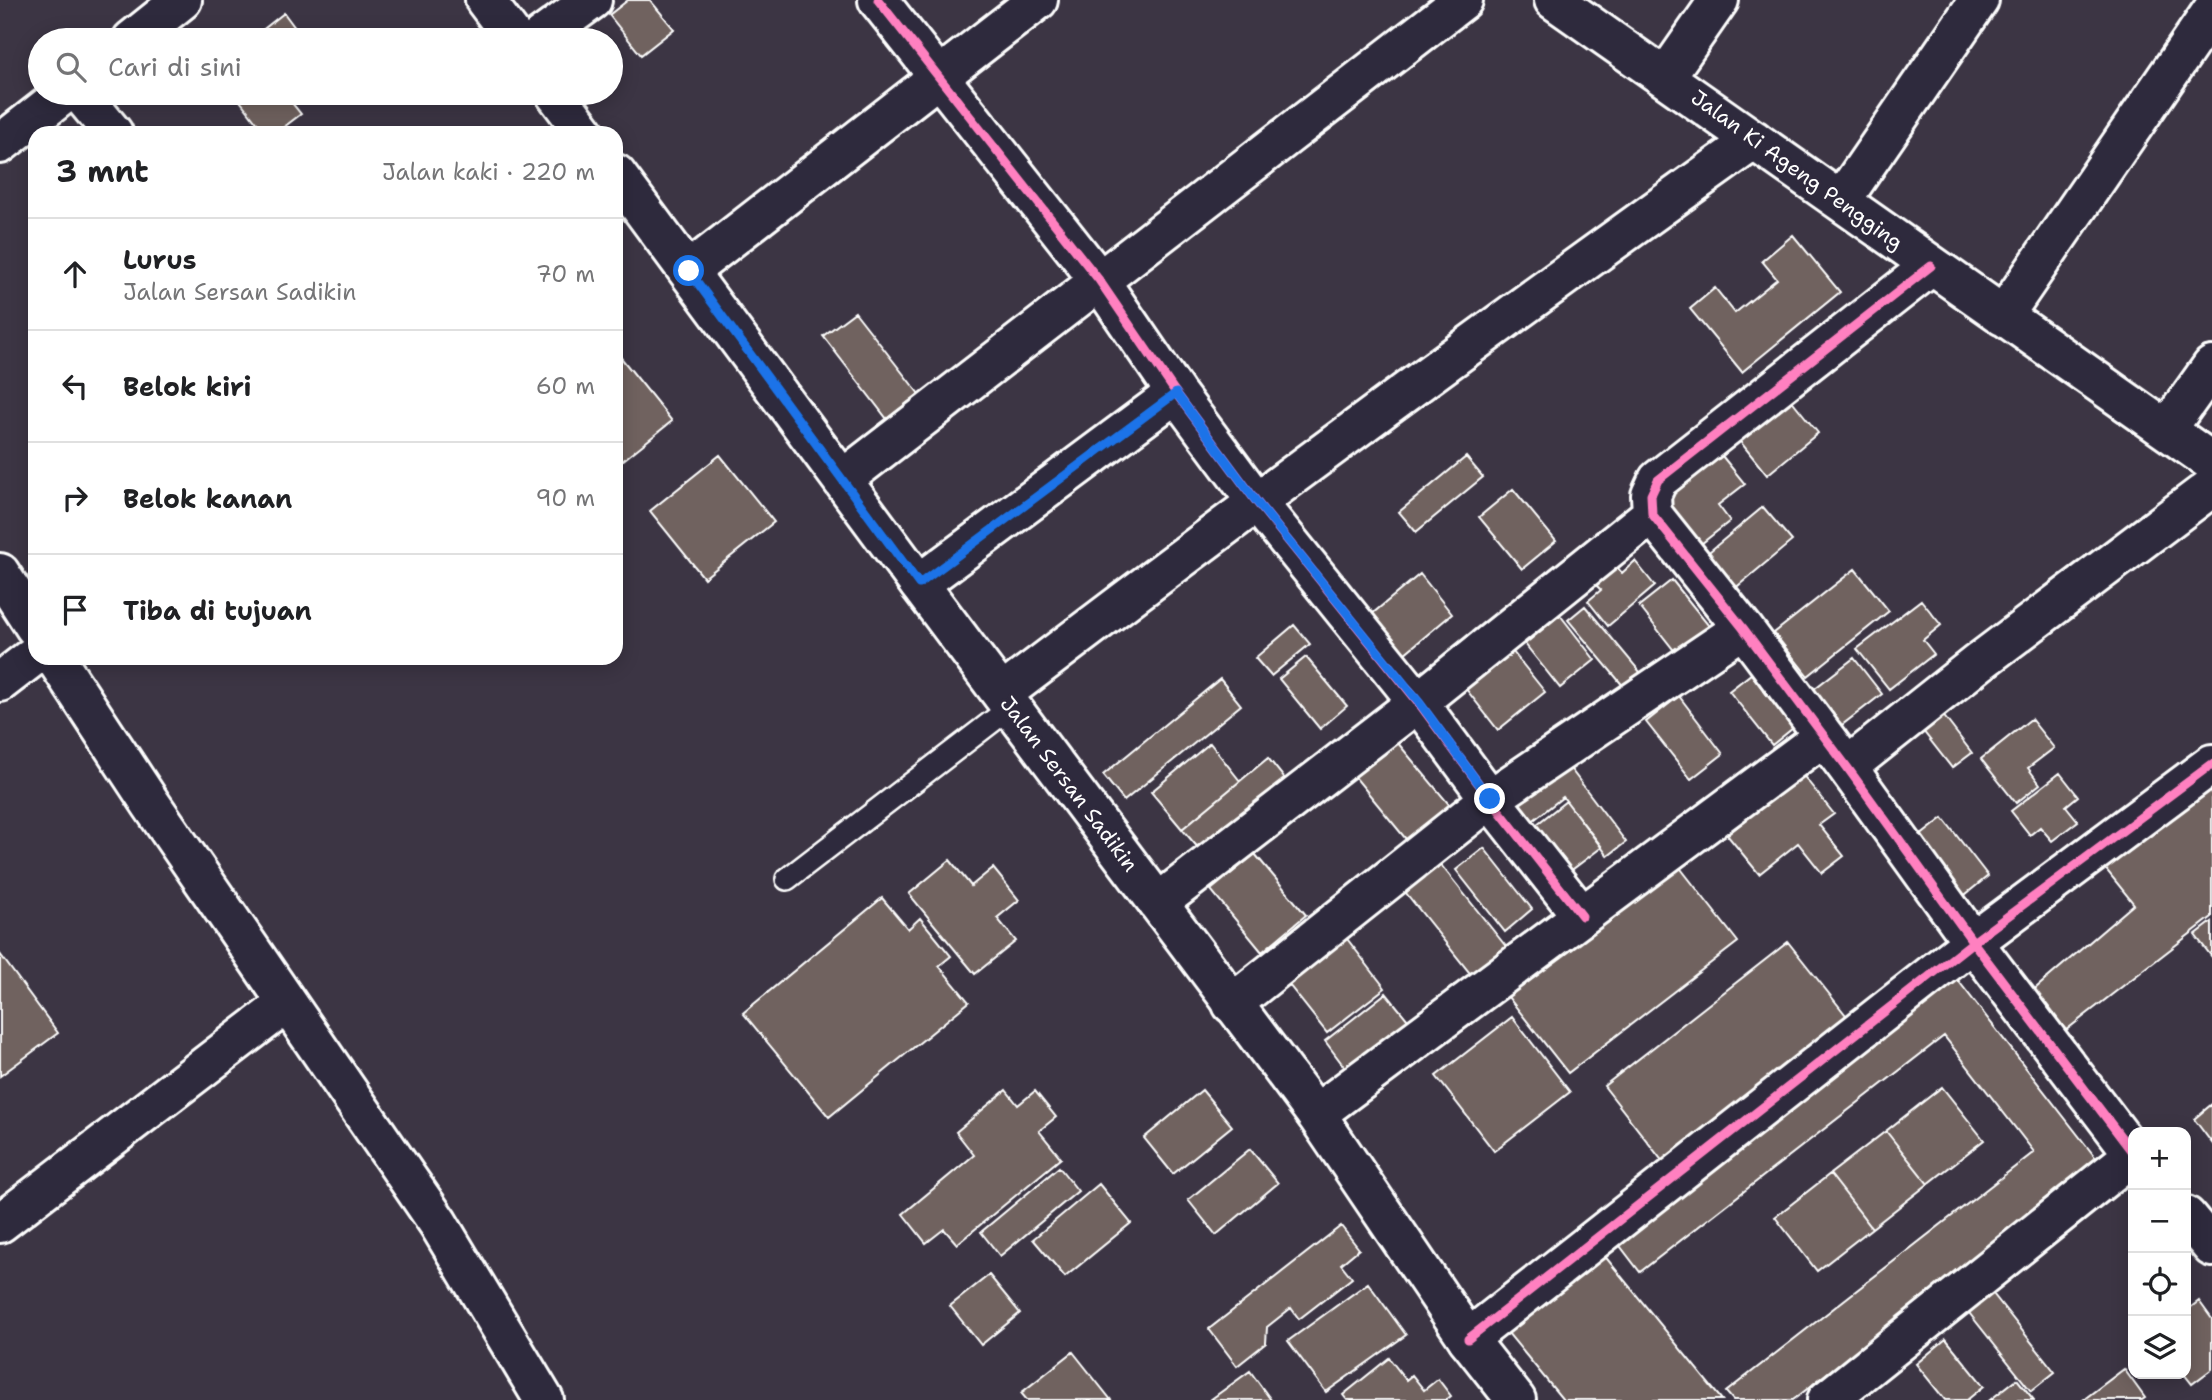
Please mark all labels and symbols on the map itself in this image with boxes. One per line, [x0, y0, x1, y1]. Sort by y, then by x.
street label: Jalan Ki Ageng Pengging [1685, 83, 1909, 257]
route start [673, 255, 704, 286]
street label: Jalan Sersan Sadikin [994, 691, 1144, 878]
route end [1474, 783, 1505, 814]

